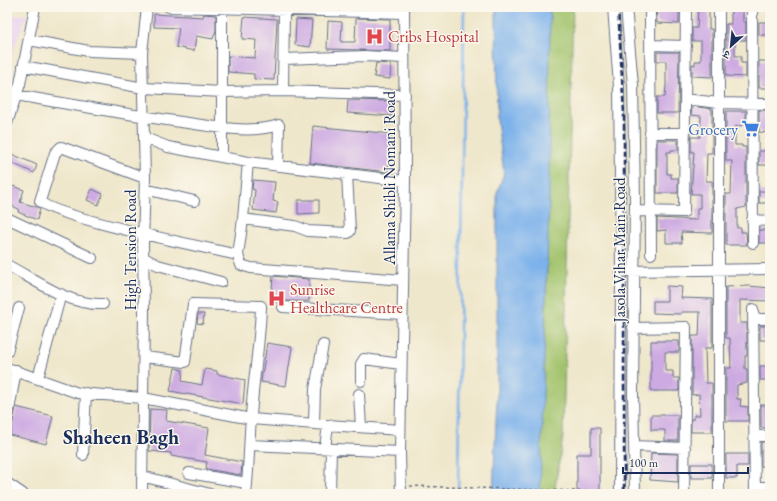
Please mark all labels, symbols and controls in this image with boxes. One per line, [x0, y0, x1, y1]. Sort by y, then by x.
hospital icon: Cribs Hospital [365, 26, 385, 46]
place label: Cribs Hospital [388, 26, 479, 47]
north arrow [711, 26, 751, 66]
text: उ [720, 47, 733, 63]
street label: Allama Shibli Nomani Road [379, 90, 400, 266]
place label: Grocery [688, 119, 739, 140]
supermarket icon: Grocery [741, 119, 761, 139]
street label: Jasola Vihar Main Road [609, 177, 630, 325]
street label: High Tension Road [120, 189, 141, 311]
place label: Sunrise Healthcare Centre [290, 279, 403, 318]
hospital icon: Sunrise Healthcare Centre [267, 288, 287, 308]
district label: Shaheen Bagh [63, 424, 179, 450]
scale bar [623, 449, 748, 475]
text: 100 m [629, 455, 659, 471]

